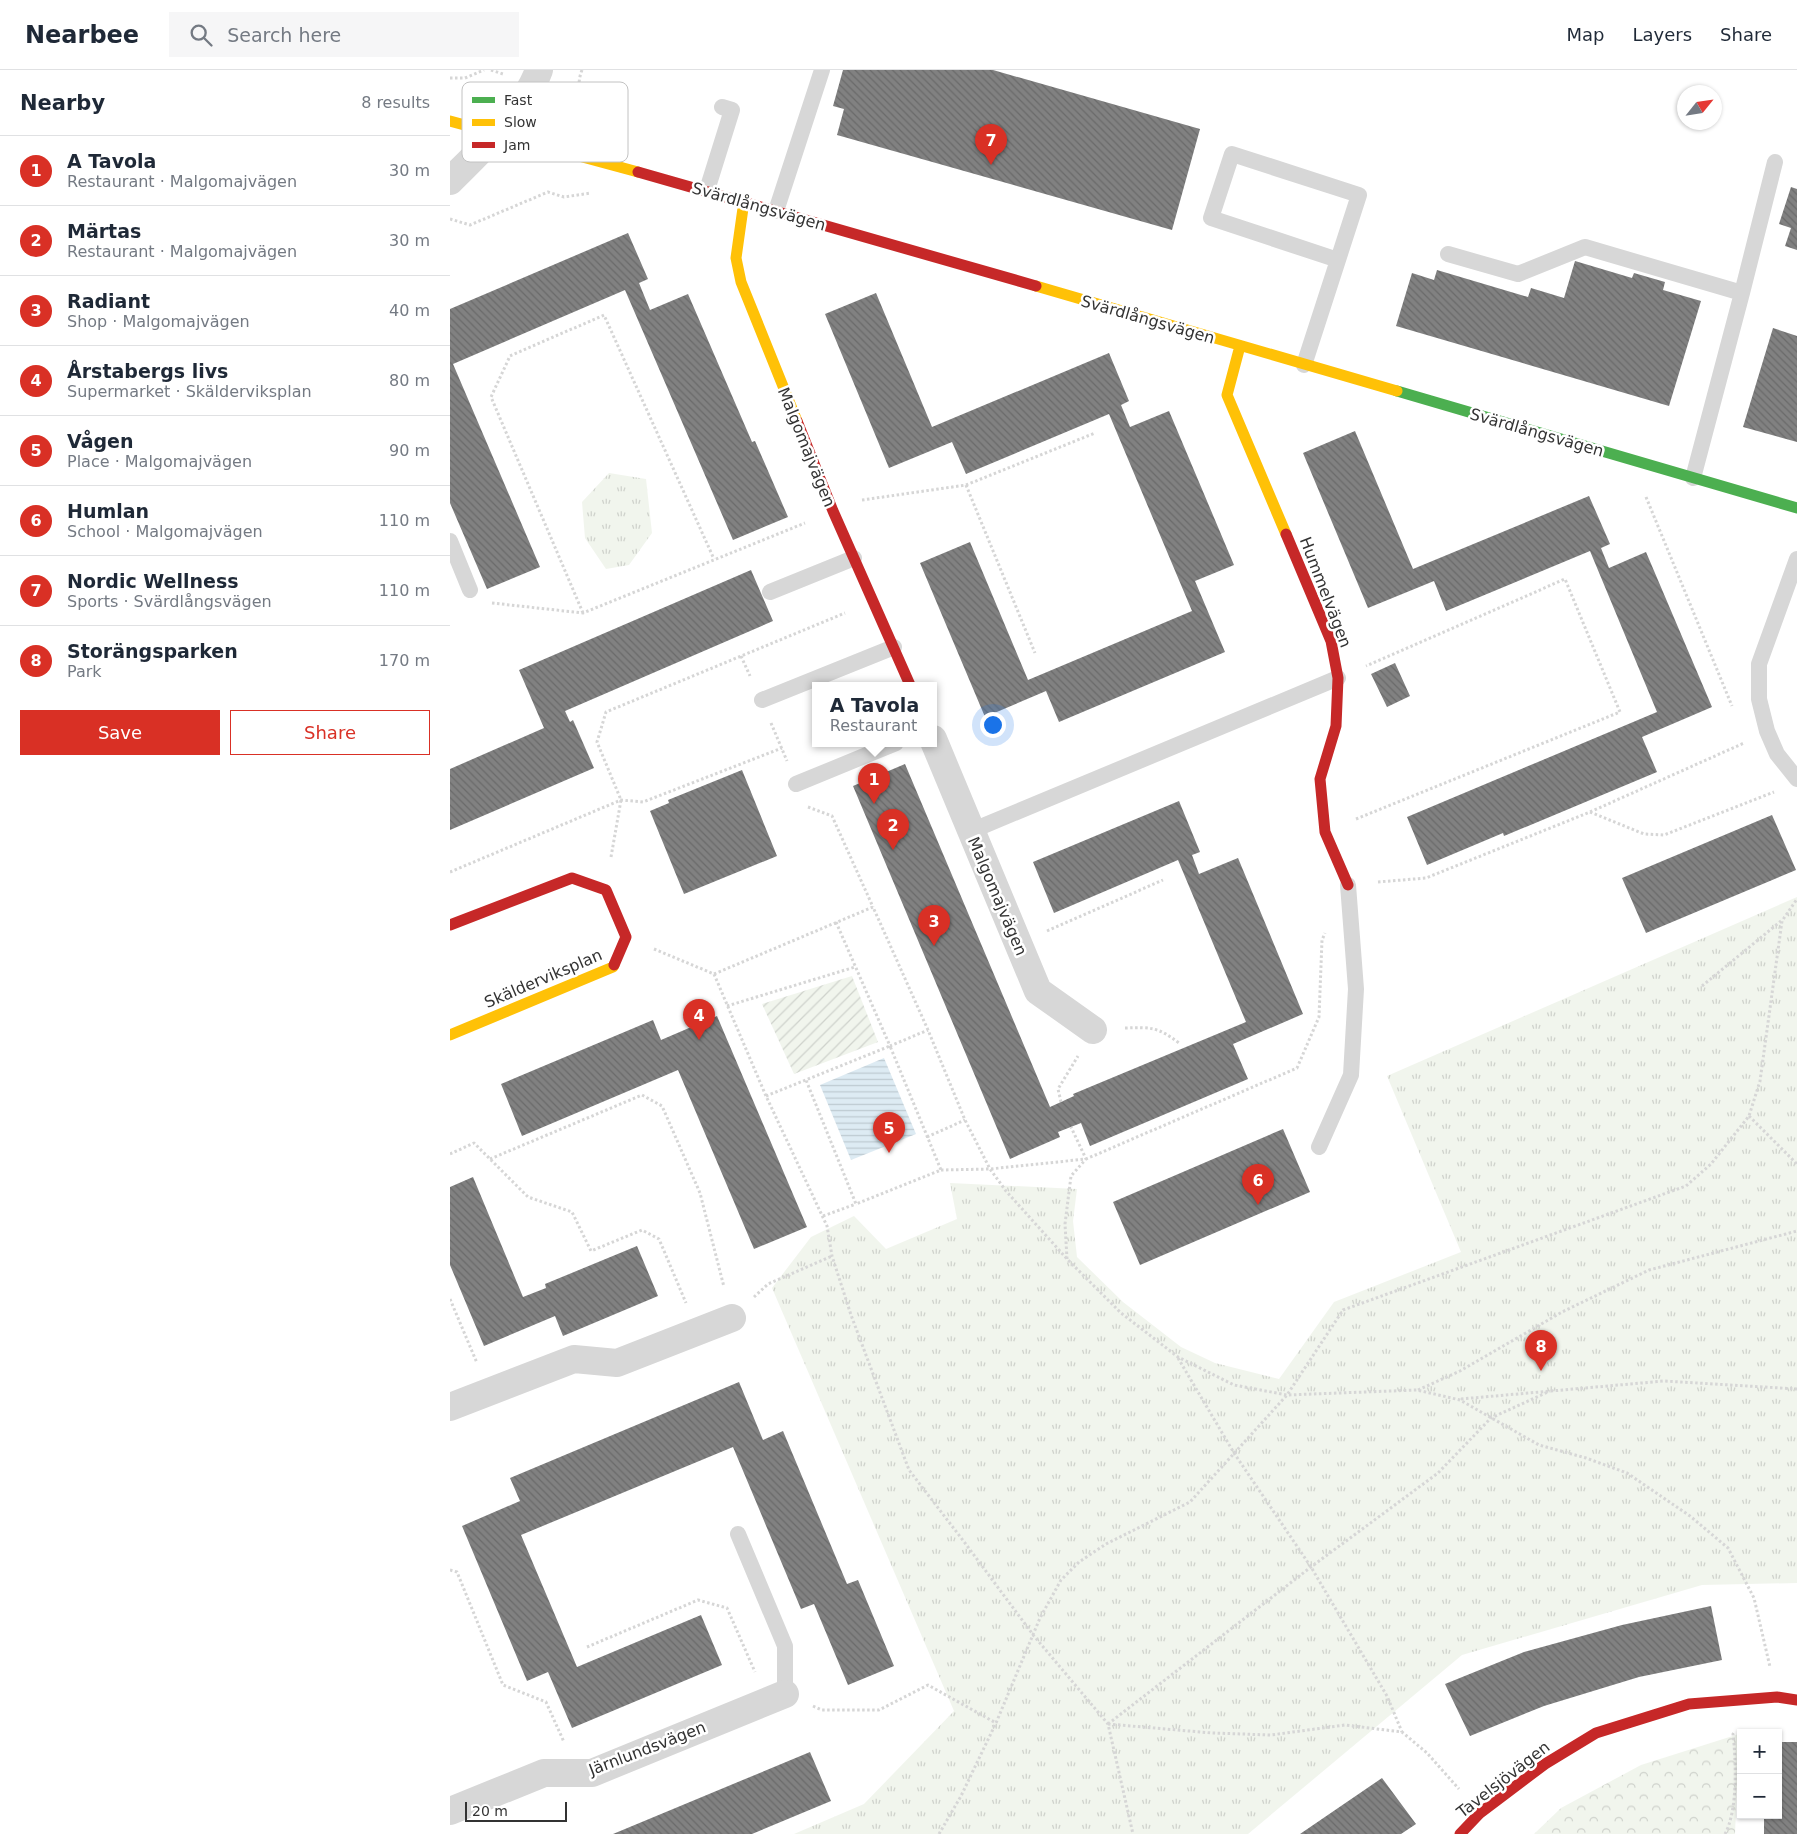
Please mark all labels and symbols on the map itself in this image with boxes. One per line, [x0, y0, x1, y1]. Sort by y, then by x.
legend [462, 82, 628, 162]
north arrow [1677, 85, 1722, 130]
text: Fast [504, 92, 533, 108]
text: Slow [504, 114, 537, 130]
pin: 7 [975, 124, 1007, 165]
text: Jam [503, 137, 530, 153]
street label: Svärdlångsvägen [690, 178, 828, 235]
street label: Svärdlångsvägen [1079, 291, 1217, 348]
street label: Malgomajvägen [774, 385, 839, 510]
street label: Svärdlångsvägen [1468, 404, 1606, 461]
street label: Hummelvägen [1296, 534, 1355, 650]
your location [980, 712, 1006, 738]
pin: 1 [858, 763, 890, 804]
pin: 2 [877, 809, 909, 850]
street label: Malgomajvägen [964, 834, 1031, 958]
pin: 3 [918, 905, 950, 946]
street label: Skälderviksplan [481, 945, 605, 1012]
pin: 4 [683, 999, 715, 1040]
pin: 5 [873, 1112, 905, 1153]
pin: 6 [1242, 1164, 1274, 1205]
pin: 8 [1525, 1330, 1557, 1371]
street label: Järnlundsvägen [585, 1717, 708, 1780]
street label: Tavelsjövägen [1452, 1737, 1554, 1822]
scale bar [465, 1799, 568, 1822]

